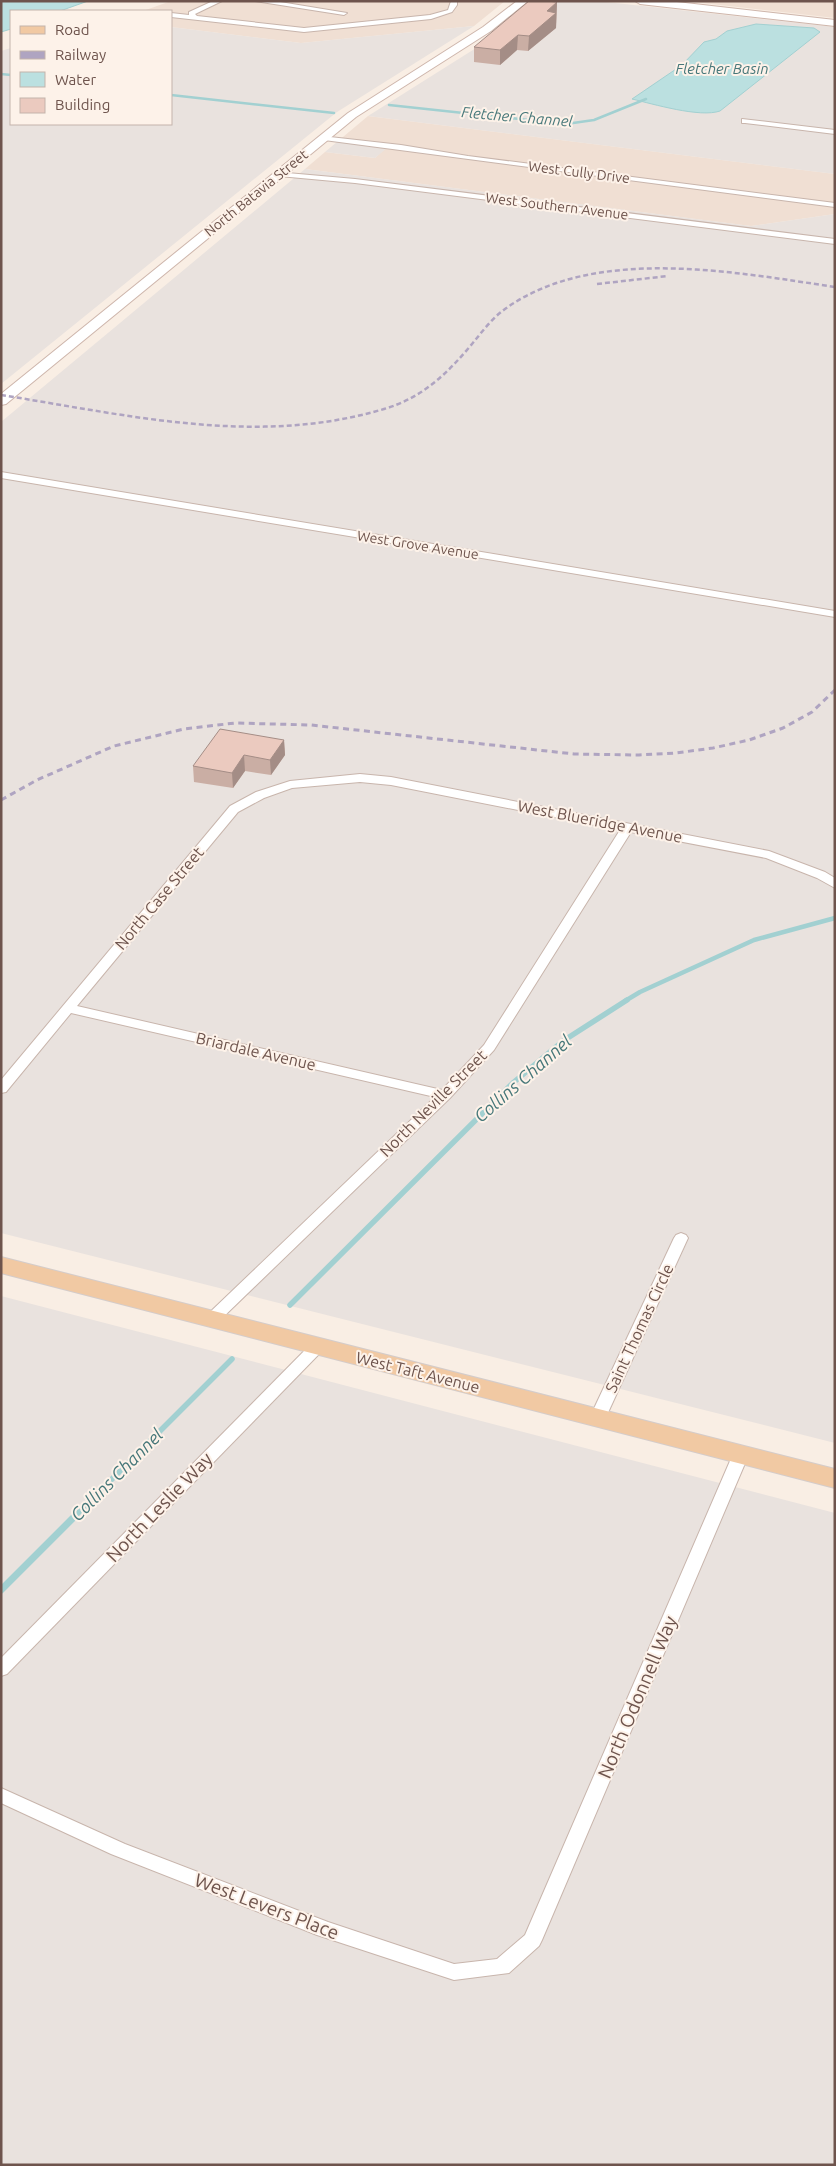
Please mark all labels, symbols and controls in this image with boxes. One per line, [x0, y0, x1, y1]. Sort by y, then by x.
legend [10, 10, 172, 125]
text: Road [55, 21, 90, 38]
text: Railway [55, 46, 106, 63]
water label: Fletcher Basin [675, 60, 769, 77]
text: Water [55, 71, 96, 88]
text: Building [55, 96, 110, 113]
water label: Fletcher Channel [461, 103, 574, 130]
street label: North Batavia Street [201, 146, 311, 240]
street label: West Cully Drive [527, 158, 631, 186]
street label: West Southern Avenue [485, 189, 629, 223]
street label: West Grove Avenue [356, 527, 480, 563]
street label: West Blueridge Avenue [516, 796, 684, 846]
street label: North Case Street [111, 843, 208, 953]
street label: Briardale Avenue [194, 1028, 318, 1074]
water label: Collins Channel [470, 1031, 575, 1126]
street label: North Neville Street [376, 1045, 491, 1160]
street label: Saint Thomas Circle [601, 1261, 677, 1395]
street label: West Taft Avenue [354, 1348, 482, 1396]
water label: Collins Channel [66, 1424, 167, 1525]
street label: North Leslie Way [101, 1448, 217, 1566]
street label: North Odonnell Way [593, 1613, 681, 1781]
street label: West Levers Place [192, 1868, 342, 1944]

